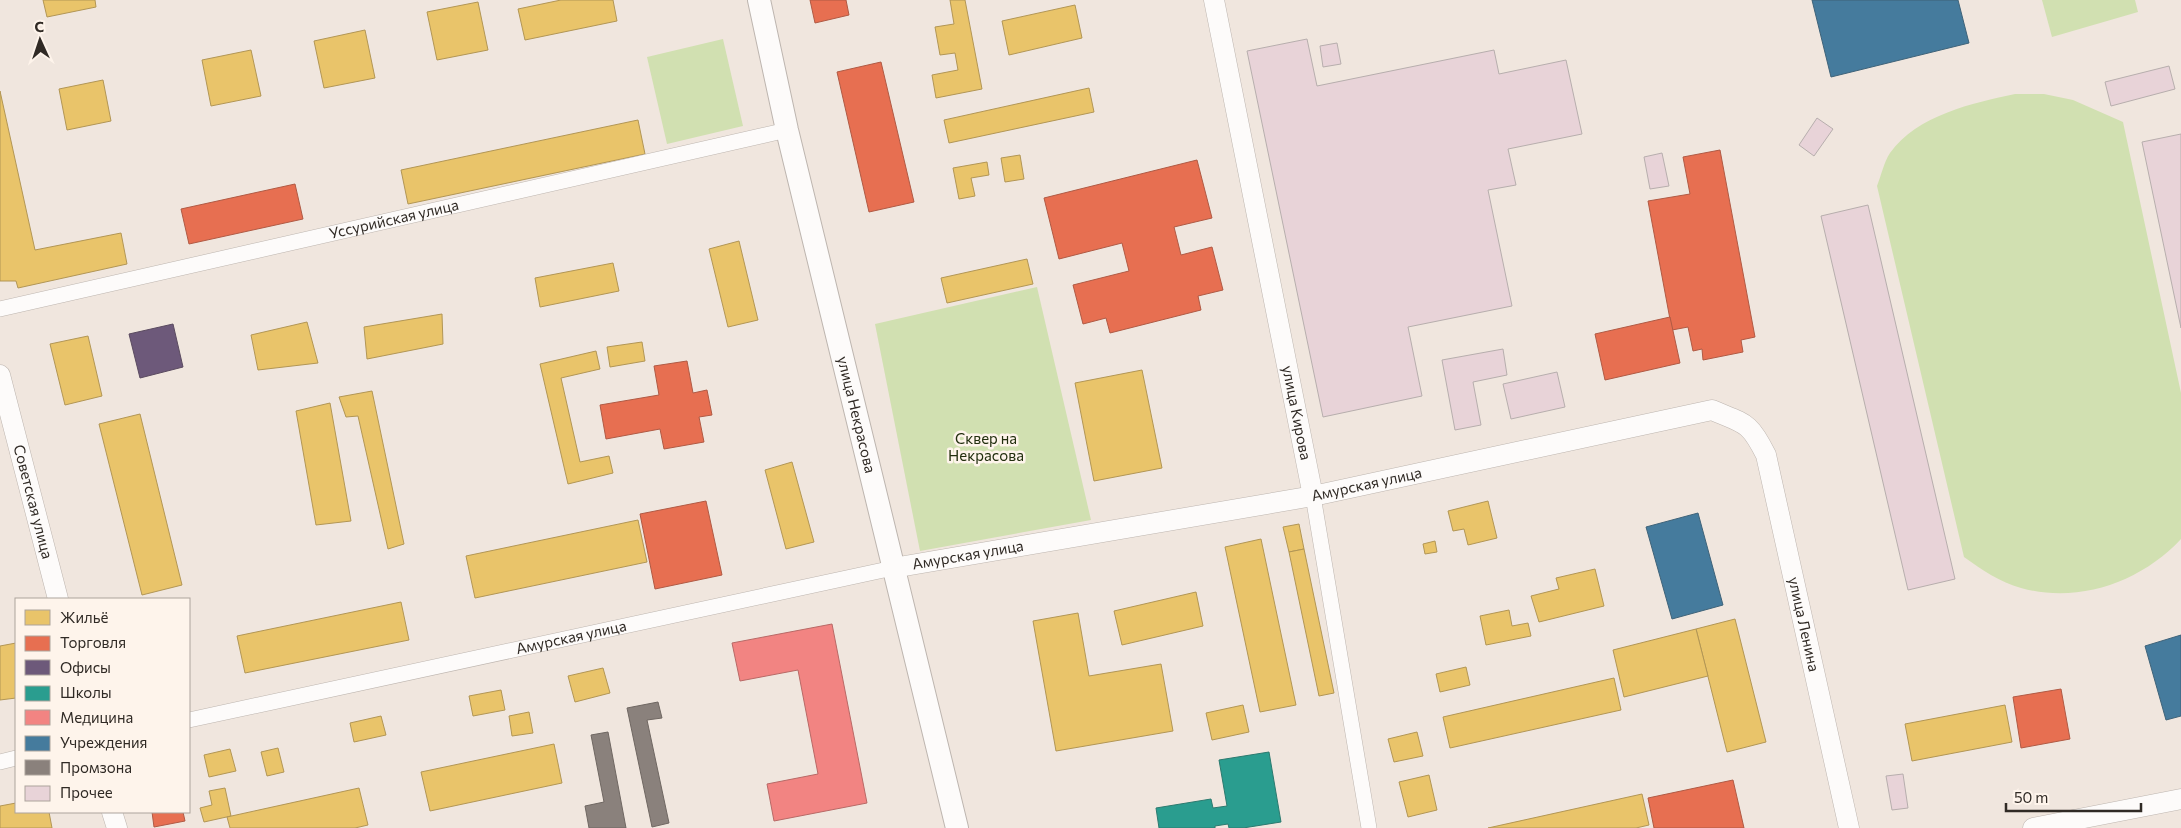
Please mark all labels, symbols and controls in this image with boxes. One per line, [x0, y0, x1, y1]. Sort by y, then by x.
north arrow [15, 15, 65, 65]
text: С [34, 18, 45, 35]
street label: Уссурийская улица [327, 195, 460, 242]
street label: улица Некрасова [834, 354, 880, 475]
street label: улица Кирова [1279, 364, 1316, 462]
park label: Сквер на Некрасова [948, 429, 1024, 464]
street label: Советская улица [10, 443, 57, 561]
street label: Амурская улица [1310, 463, 1423, 504]
street label: Амурская улица [911, 536, 1025, 573]
street label: улица Ленина [1785, 575, 1824, 673]
legend [15, 598, 190, 813]
text: Жильё [60, 608, 108, 626]
street label: Амурская улица [514, 616, 628, 657]
text: Торговля [60, 633, 126, 651]
text: Офисы [60, 658, 111, 676]
text: Школы [60, 683, 112, 701]
text: Медицина [60, 708, 133, 726]
text: Учреждения [60, 733, 147, 751]
text: Промзона [60, 758, 132, 776]
scale bar [2006, 780, 2141, 812]
text: Прочее [60, 783, 113, 801]
text: 50 m [2014, 788, 2048, 806]

